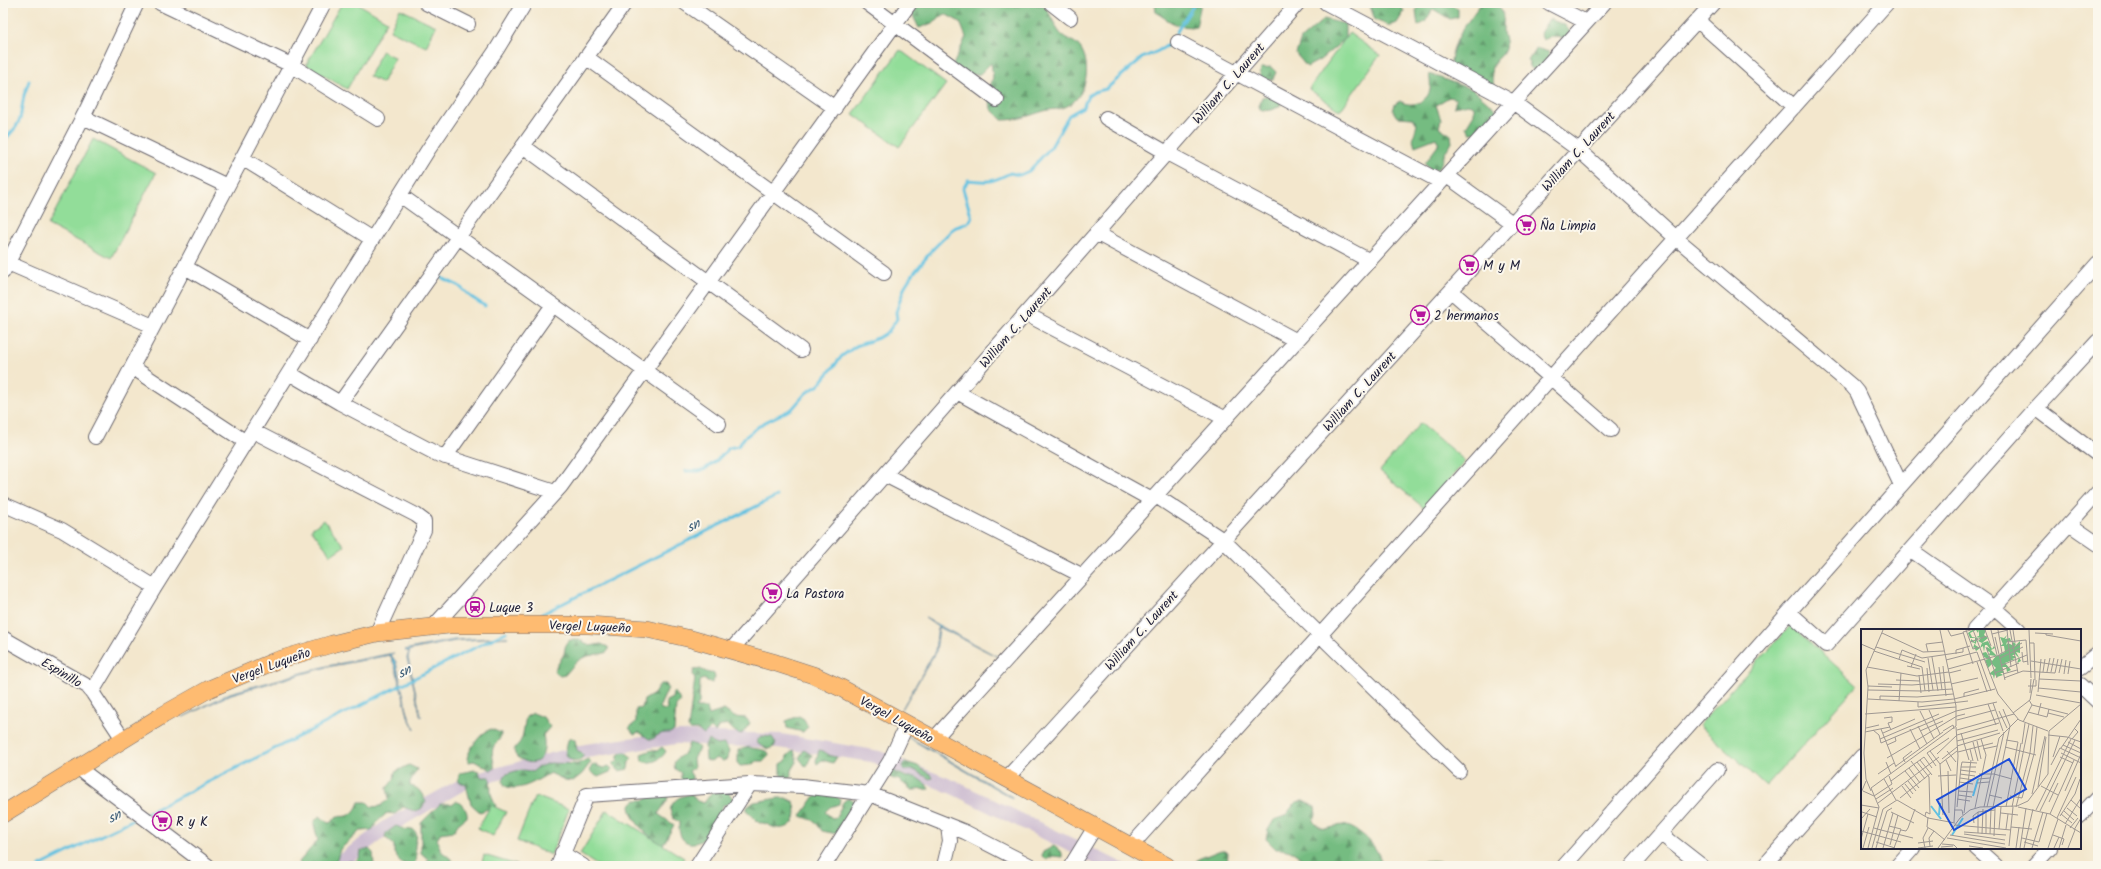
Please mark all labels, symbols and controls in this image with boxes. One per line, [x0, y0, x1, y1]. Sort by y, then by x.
street label: William C. Laurent [1188, 38, 1271, 129]
street label: William C. Laurent [1537, 106, 1622, 197]
supermarket icon: Ña Limpia [1515, 214, 1537, 236]
place label: Ña Limpia [1540, 216, 1596, 237]
supermarket icon: M y M [1458, 254, 1480, 276]
place label: M y M [1483, 256, 1521, 277]
street label: William C. Laurent [975, 282, 1058, 373]
supermarket icon: 2 hermanos [1409, 304, 1431, 326]
place label: 2 hermanos [1434, 306, 1499, 327]
street label: William C. Laurent [1318, 346, 1403, 437]
water label: sn [682, 512, 706, 539]
supermarket icon: La Pastora [761, 582, 783, 604]
place label: La Pastora [786, 584, 844, 605]
street label: William C. Laurent [1100, 585, 1185, 676]
station icon: Luque 3 [464, 596, 486, 618]
place label: Luque 3 [489, 598, 533, 619]
street label: Vergel Luqueño [549, 616, 631, 639]
inset map [1861, 629, 2081, 849]
street label: Vergel Luqueño [229, 642, 314, 690]
street label: Espinillo [37, 653, 86, 694]
water label: sn [393, 658, 417, 685]
street label: Vergel Luqueño [855, 691, 937, 749]
water label: sn [103, 803, 127, 830]
supermarket icon: R y K [151, 810, 173, 832]
place label: R y K [176, 812, 208, 833]

